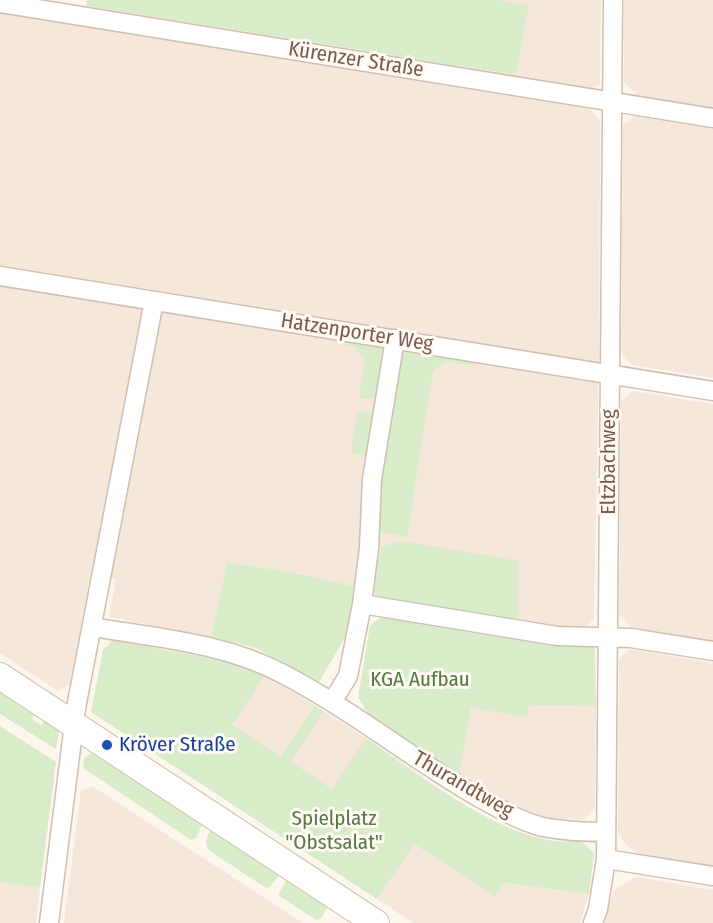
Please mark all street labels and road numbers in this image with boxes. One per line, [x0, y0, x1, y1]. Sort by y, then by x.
street label: Kürenzer Straße [287, 37, 425, 83]
street label: Hatzenporter Weg [279, 309, 435, 357]
street label: Eltzbachweg [596, 409, 622, 515]
street label: Thurandtweg [408, 746, 518, 824]

